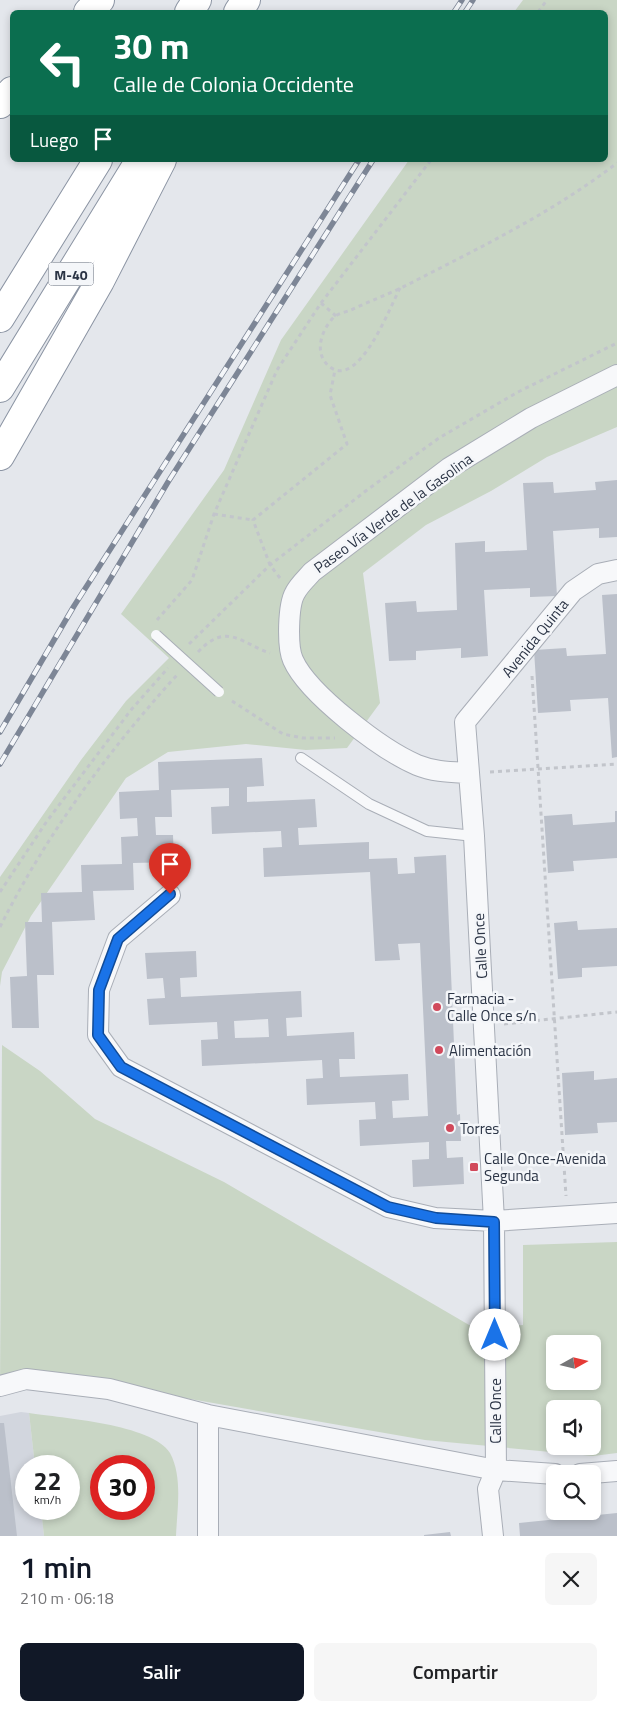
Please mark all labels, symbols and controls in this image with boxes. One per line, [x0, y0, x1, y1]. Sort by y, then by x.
text: 30 m [113, 19, 189, 73]
icon: left [30, 30, 95, 95]
text: Calle de Colonia Occidente [113, 67, 354, 101]
text: Luego [30, 125, 79, 154]
icon: arrive [89, 125, 117, 153]
road number: M-40 [48, 262, 94, 286]
street label: Paseo Vía Verde de la Gasolina [309, 447, 478, 579]
street label: Avenida Quinta [496, 593, 574, 682]
pin [149, 843, 191, 894]
icon: arrive [156, 850, 184, 878]
street label: Calle Once [467, 913, 493, 979]
place label: Farmacia - Calle Once s/n [447, 987, 537, 1027]
marker: Farmacia - Calle Once s/n [431, 1001, 443, 1013]
place label: Alimentación [449, 1039, 531, 1062]
marker: Alimentación [433, 1044, 445, 1056]
place label: Torres [460, 1117, 499, 1140]
marker: Torres [444, 1122, 456, 1134]
place label: Calle Once-Avenida Segunda [484, 1147, 606, 1187]
marker: Calle Once-Avenida Segunda [468, 1161, 480, 1173]
position arrow [468, 1308, 520, 1360]
north arrow [546, 1335, 601, 1390]
map controls [546, 1335, 601, 1520]
street label: Calle Once [484, 1378, 507, 1444]
button: sound [546, 1400, 601, 1455]
speed limit sign: 30 [90, 1455, 155, 1520]
text: 22 [33, 1462, 62, 1500]
button: search [546, 1465, 601, 1520]
text: km/h [34, 1490, 61, 1509]
text: 1 min [20, 1544, 92, 1590]
button: close [545, 1553, 597, 1605]
text: 210 m · 06:18 [20, 1586, 114, 1610]
button: Salir [20, 1643, 304, 1701]
button: Compartir [314, 1643, 597, 1701]

